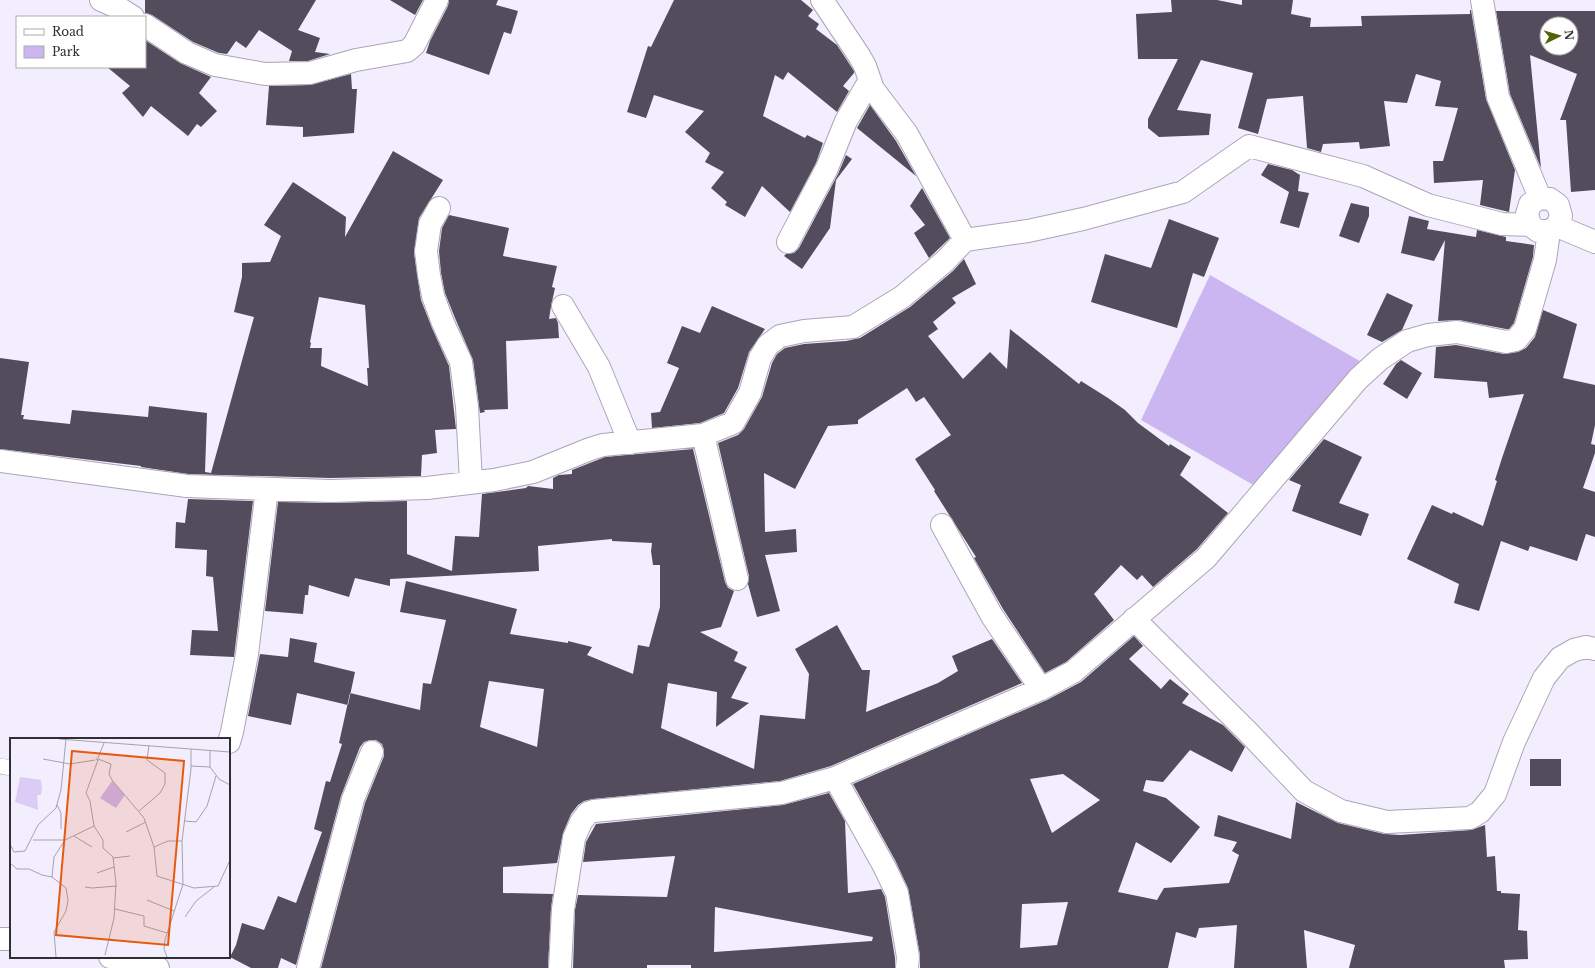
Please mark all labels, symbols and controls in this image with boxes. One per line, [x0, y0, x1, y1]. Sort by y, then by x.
legend [16, 16, 146, 68]
north arrow [1539, 16, 1579, 56]
text: Road [52, 24, 84, 39]
text: N [1562, 29, 1576, 42]
text: Park [52, 44, 80, 59]
inset map [10, 738, 230, 958]

